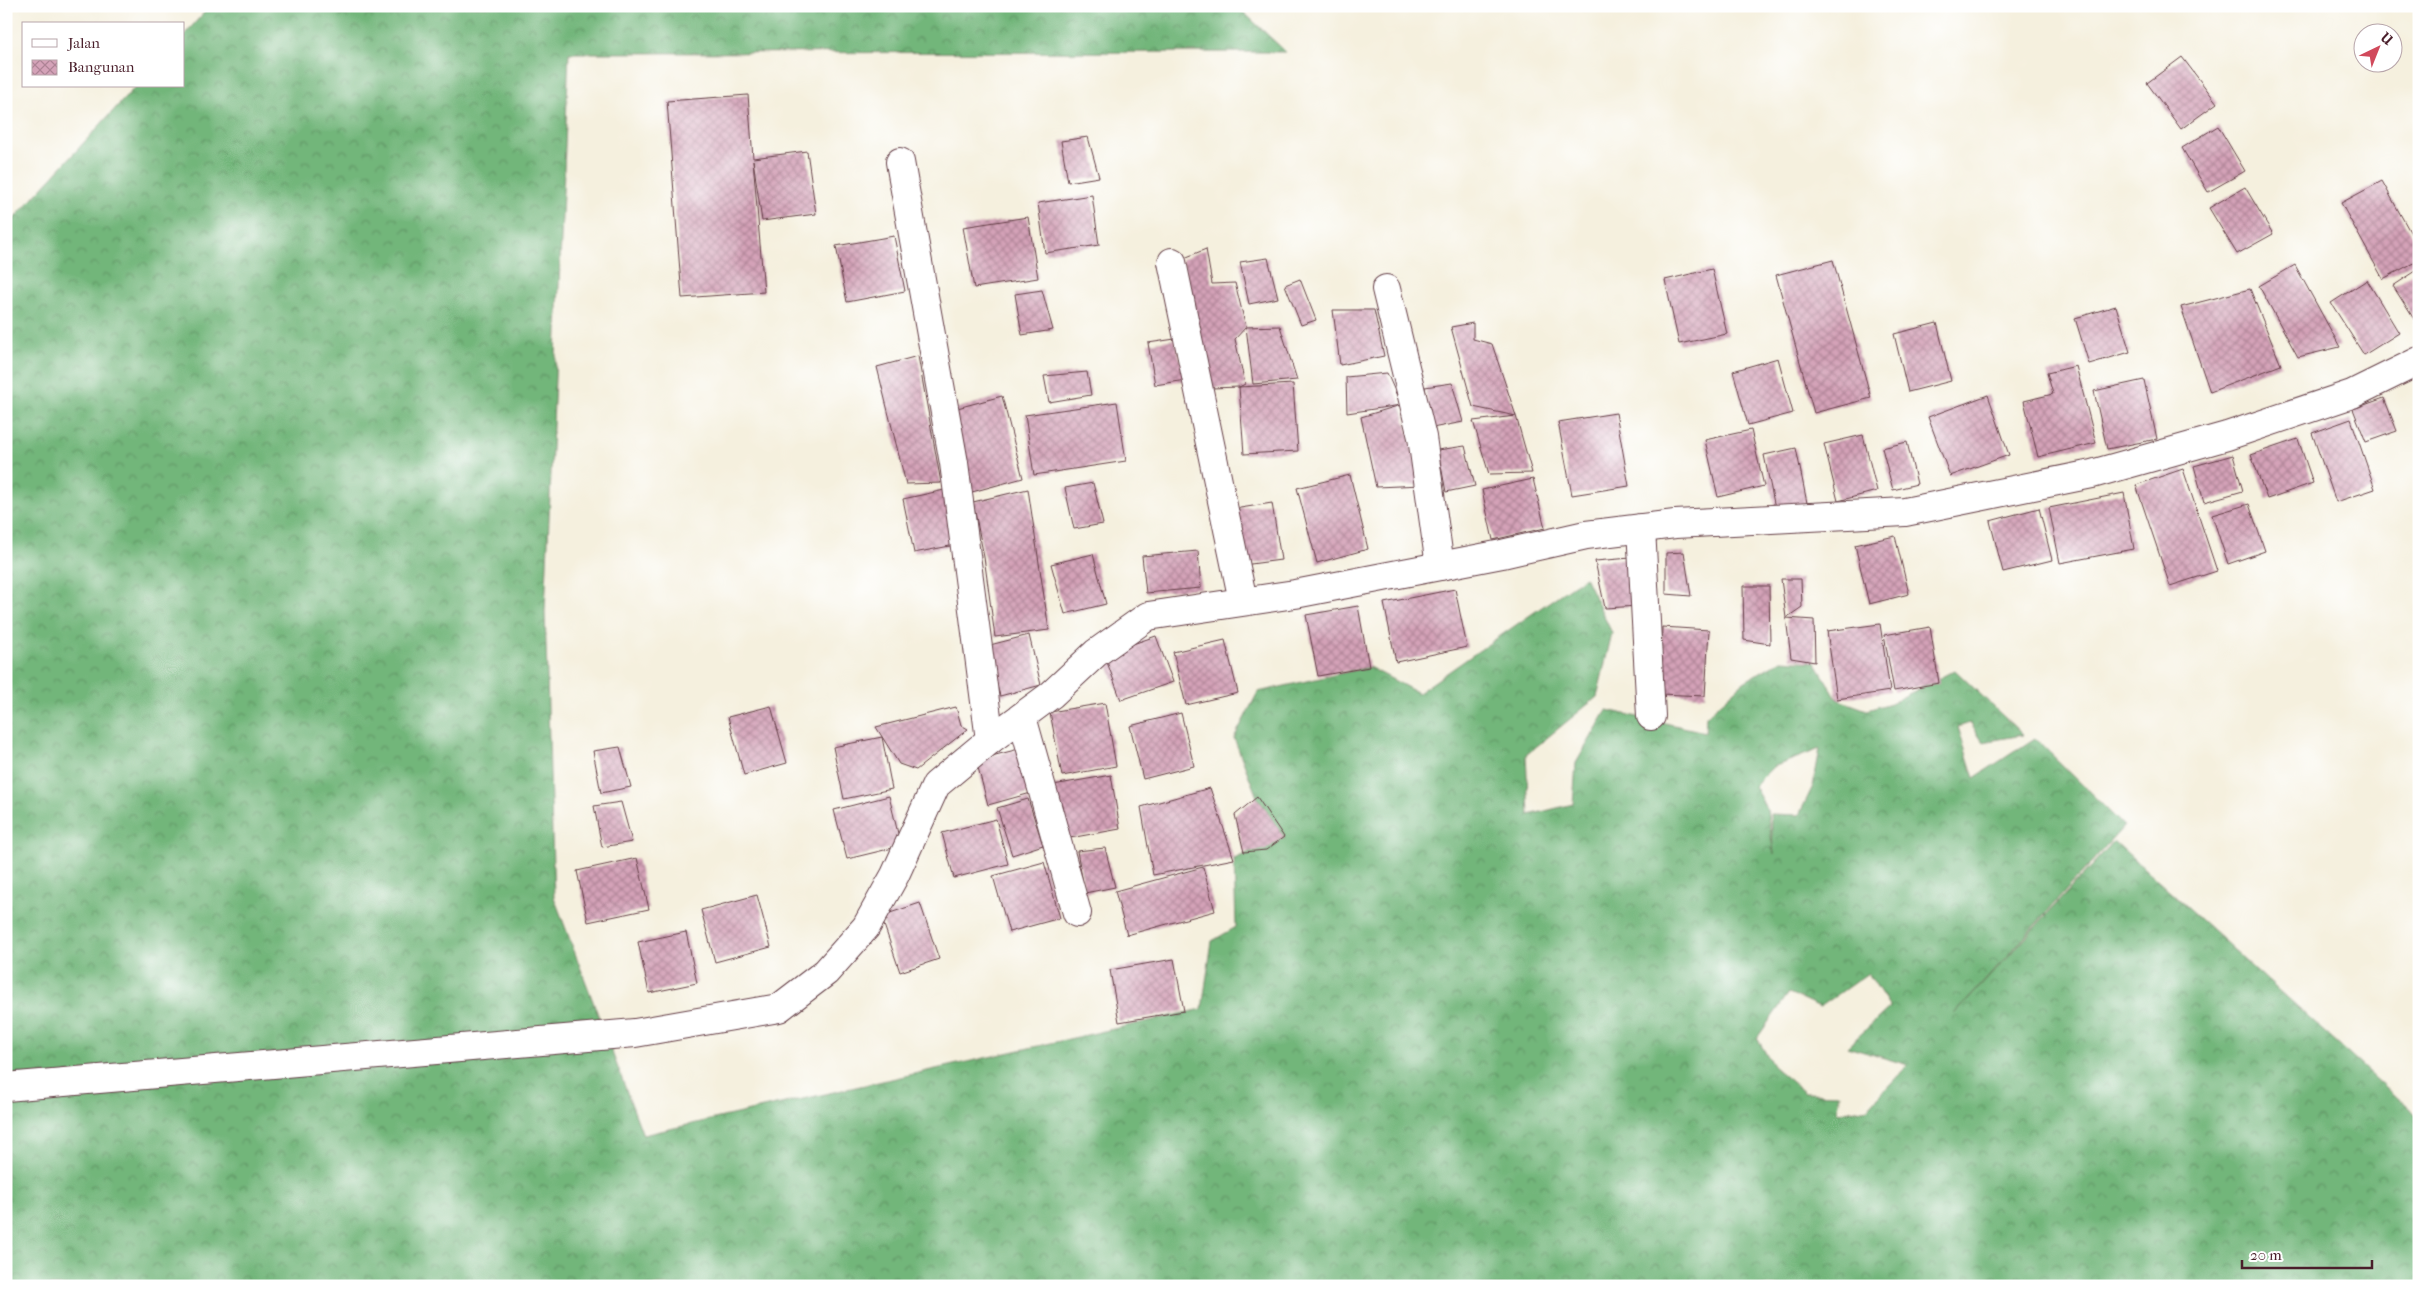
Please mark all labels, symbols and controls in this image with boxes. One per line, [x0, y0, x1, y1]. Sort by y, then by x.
legend [22, 22, 185, 88]
north arrow [2352, 22, 2402, 72]
text: U [2376, 28, 2396, 49]
text: Jalan [67, 34, 100, 52]
text: Bangunan [68, 58, 135, 76]
scale bar [2242, 1237, 2372, 1269]
text: 20 m [2250, 1246, 2282, 1264]

